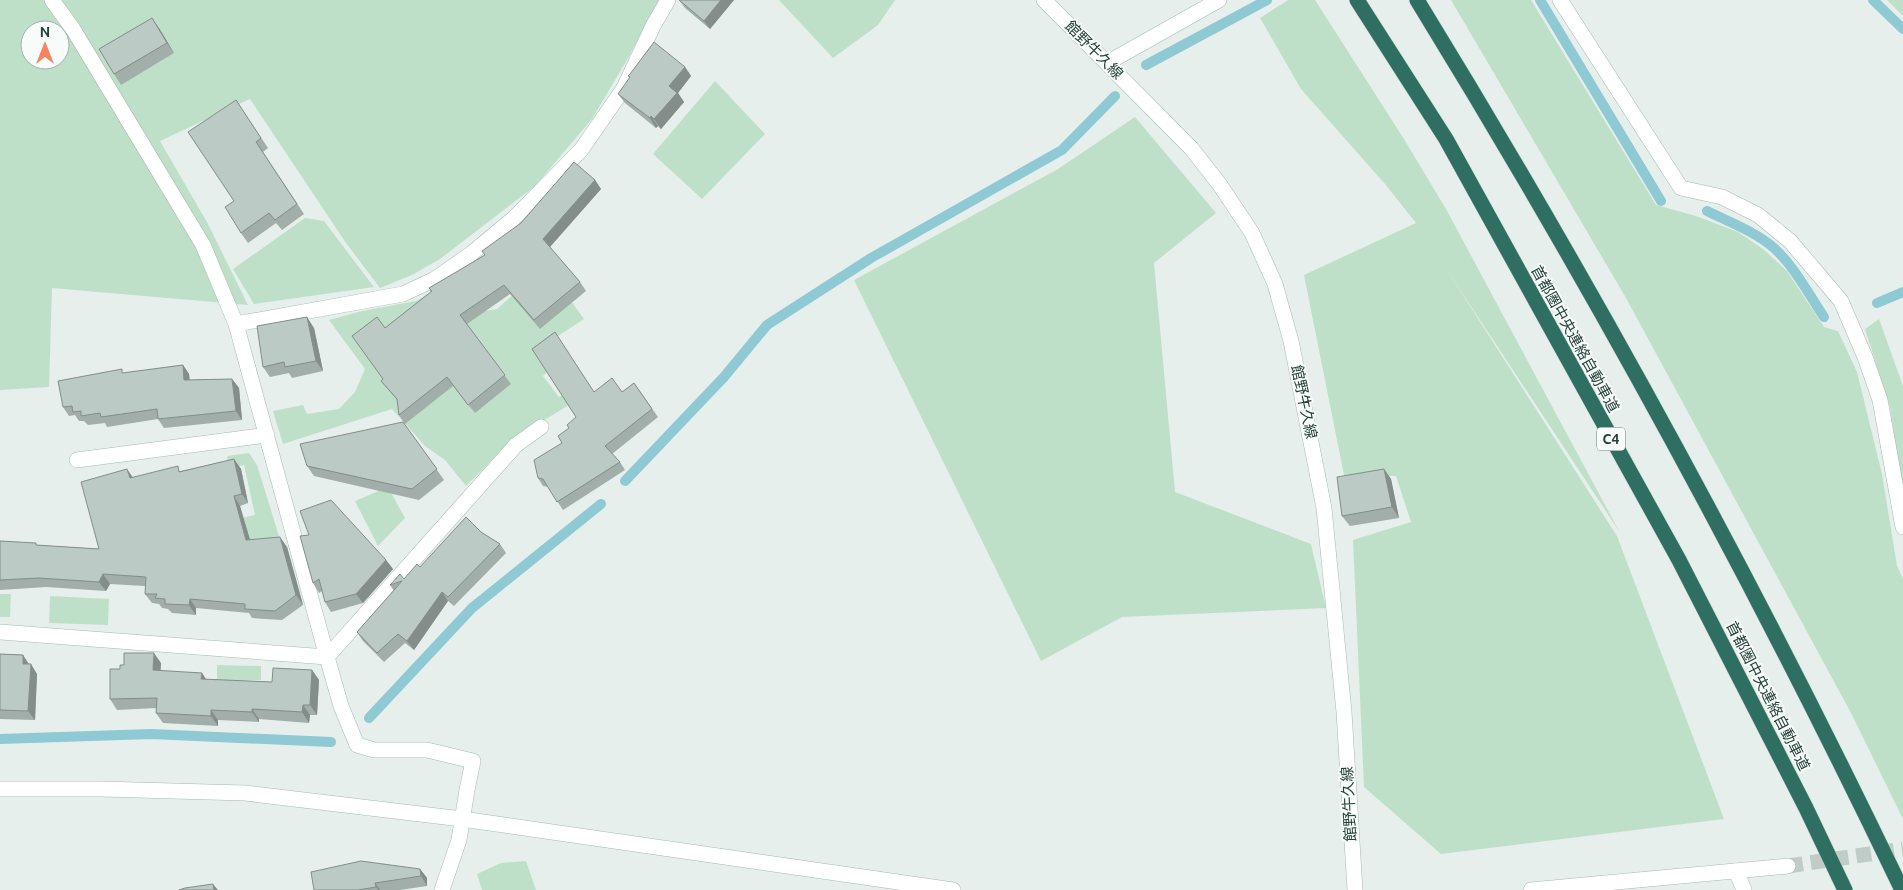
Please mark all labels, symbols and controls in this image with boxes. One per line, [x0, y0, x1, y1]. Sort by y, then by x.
street label: 館野牛久線 [1062, 17, 1127, 82]
north arrow [20, 20, 70, 70]
text: N [40, 24, 50, 40]
street label: 首都圏中央連絡自動車道 [1528, 262, 1623, 415]
street label: 館野牛久線 [1288, 363, 1321, 440]
road number: C4 [1597, 428, 1625, 450]
street label: 首都圏中央連絡自動車道 [1723, 618, 1813, 773]
street label: 館野牛久線 [1338, 766, 1359, 842]

